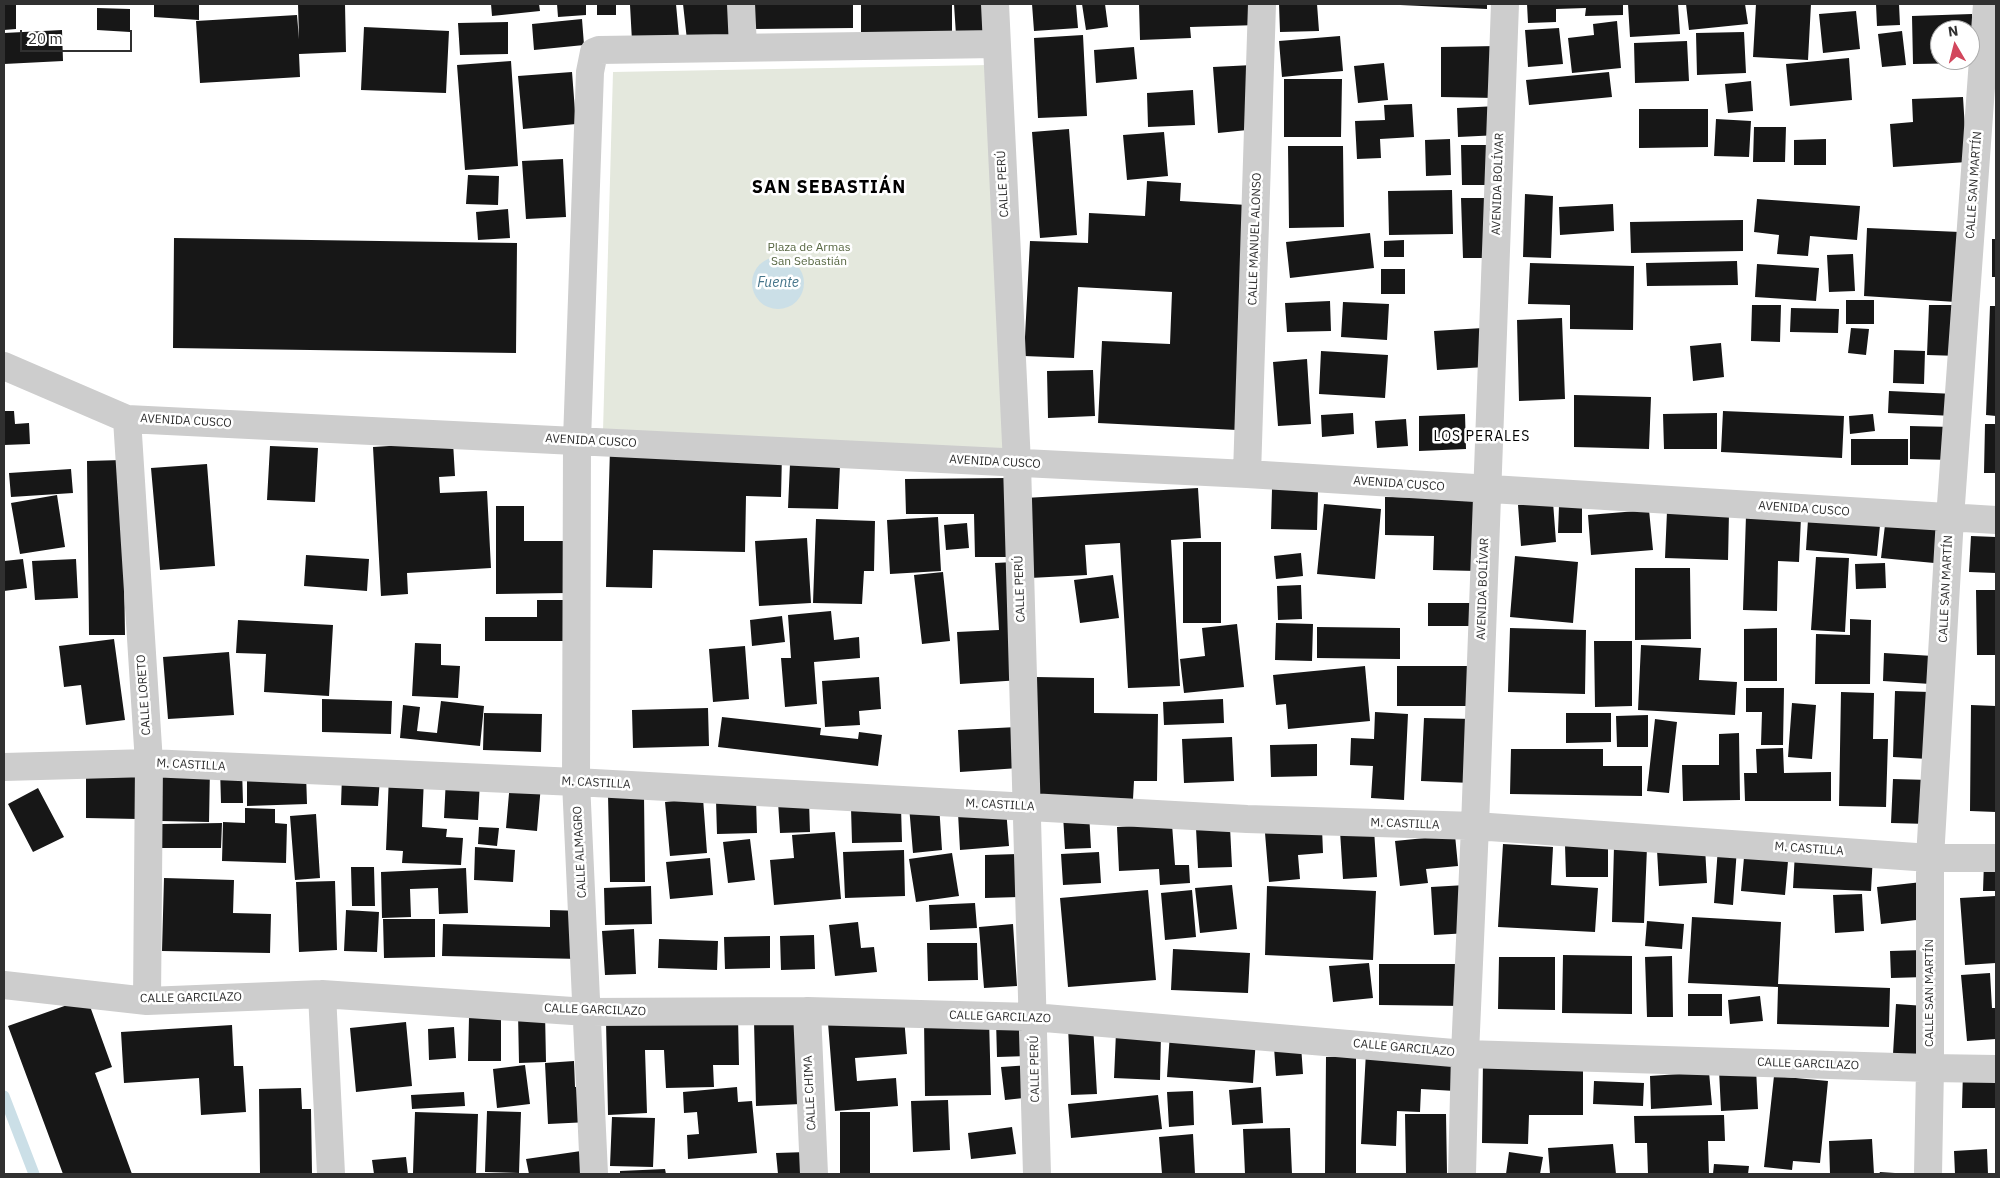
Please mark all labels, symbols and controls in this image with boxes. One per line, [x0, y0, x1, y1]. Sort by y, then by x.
scale bar [22, 20, 135, 52]
north arrow [1930, 20, 1980, 70]
text: N [1947, 22, 1959, 41]
text: 20 m [28, 29, 63, 48]
street label: CALLE SAN MARTÍN [1963, 131, 1985, 239]
street label: AVENIDA BOLÍVAR [1489, 133, 1507, 235]
street label: CALLE PERÚ [994, 150, 1012, 218]
street label: CALLE MANUEL ALONSO [1245, 172, 1265, 306]
district label: SAN SEBASTIÁN [750, 177, 908, 199]
park label: Plaza de Armas San Sebastián [768, 241, 850, 269]
water label: Fuente [757, 275, 799, 291]
street label: AVENIDA CUSCO [140, 411, 232, 431]
district label: LOS PERALES [1432, 429, 1532, 445]
street label: AVENIDA CUSCO [545, 431, 637, 451]
street label: AVENIDA CUSCO [949, 452, 1041, 472]
street label: AVENIDA CUSCO [1353, 474, 1445, 494]
street label: AVENIDA CUSCO [1758, 499, 1850, 519]
street label: CALLE SAN MARTÍN [1936, 535, 1956, 643]
street label: AVENIDA BOLÍVAR [1474, 538, 1492, 640]
street label: CALLE PERÚ [1012, 555, 1028, 623]
street label: CALLE LORETO [134, 654, 154, 736]
street label: M. CASTILLA [156, 756, 226, 774]
street label: M. CASTILLA [561, 774, 631, 792]
street label: M. CASTILLA [965, 796, 1035, 814]
street label: CALLE ALMAGRO [570, 806, 590, 898]
street label: M. CASTILLA [1370, 816, 1440, 832]
street label: M. CASTILLA [1774, 839, 1844, 859]
street label: CALLE SAN MARTÍN [1923, 939, 1937, 1047]
street label: CALLE GARCILAZO [140, 990, 242, 1006]
street label: CALLE GARCILAZO [544, 1001, 646, 1019]
street label: CALLE GARCILAZO [949, 1008, 1051, 1026]
street label: CALLE PERÚ [1027, 1035, 1043, 1103]
street label: CALLE GARCILAZO [1353, 1036, 1455, 1060]
street label: CALLE CHIMA [801, 1055, 819, 1131]
street label: CALLE GARCILAZO [1757, 1055, 1859, 1073]

